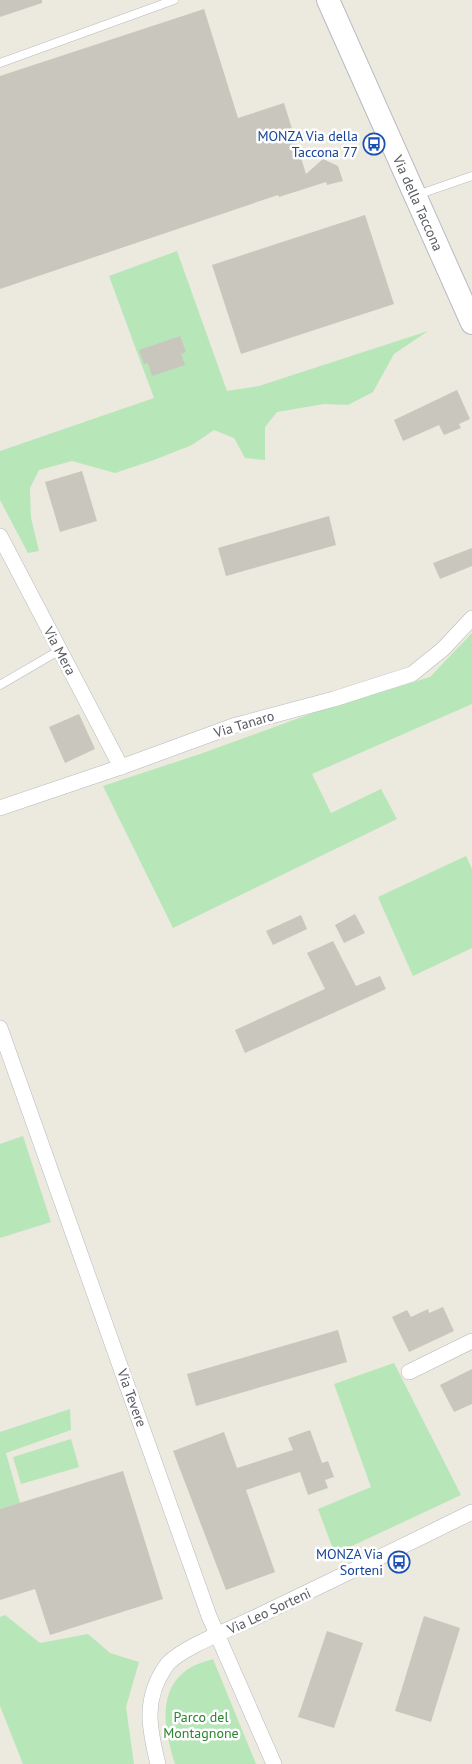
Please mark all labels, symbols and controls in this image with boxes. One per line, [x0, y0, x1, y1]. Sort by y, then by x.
place label: MONZA Via della Taccona 77 [257, 127, 358, 161]
bus stop icon: MONZA Via della Taccona 77 [362, 132, 386, 156]
street label: Via della Taccona [388, 151, 447, 254]
street label: Via Mera [39, 623, 80, 678]
street label: Via Tanaro [211, 706, 276, 742]
street label: Via Tevere [113, 1366, 151, 1429]
place label: MONZA Via Sorteni [316, 1545, 383, 1579]
bus stop icon: MONZA Via Sorteni [387, 1550, 411, 1574]
street label: Via Leo Sorteni [223, 1584, 314, 1639]
park label: Parco del Montagnone [163, 1708, 239, 1742]

